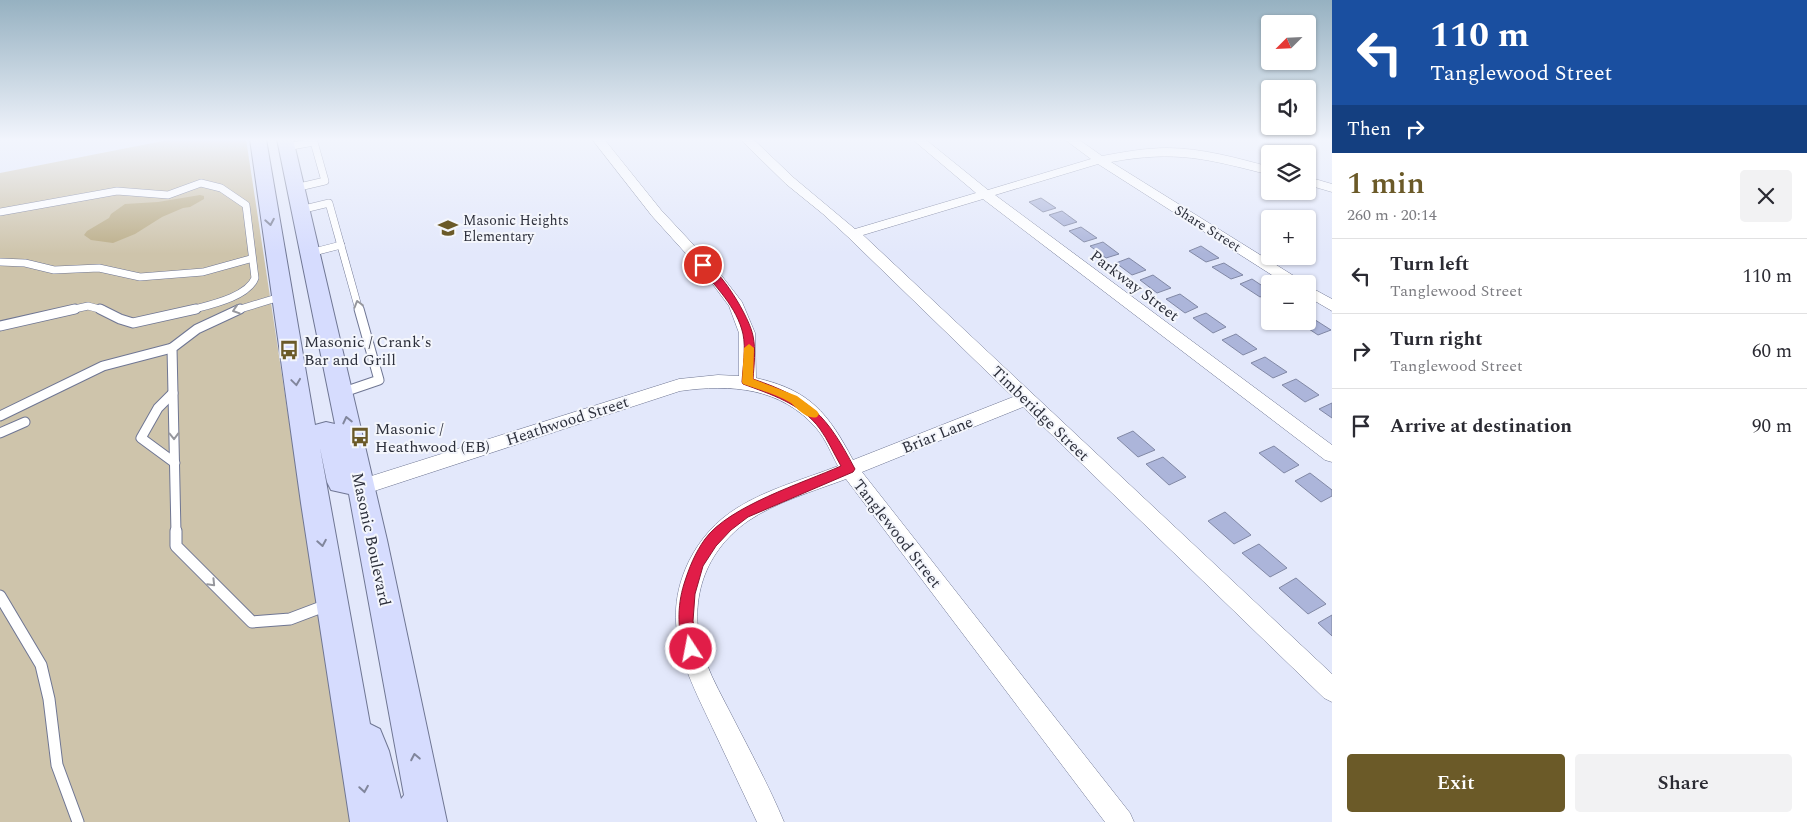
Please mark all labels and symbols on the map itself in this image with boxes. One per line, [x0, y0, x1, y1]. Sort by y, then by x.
north arrow [1261, 15, 1316, 70]
street label: Share Street [1170, 200, 1245, 257]
place label: Masonic Heights Elementary [463, 210, 569, 247]
one-way arrow [265, 217, 275, 226]
school or university icon: Masonic Heights Elementary [437, 217, 459, 239]
pin [682, 244, 724, 286]
street label: Parkway Street [1085, 244, 1184, 328]
one-way arrow [353, 301, 363, 309]
one-way arrow [232, 304, 241, 314]
place label: Masonic / Crank's Bar and Grill [304, 330, 432, 372]
bus stop icon: Masonic / Crank's Bar and Grill [278, 339, 300, 361]
street label: Timberidge Street [986, 360, 1095, 467]
one-way arrow [291, 378, 301, 386]
street label: Heathwood Street [503, 390, 632, 452]
street label: Briar Lane [898, 410, 977, 460]
one-way arrow [342, 415, 353, 424]
place label: Masonic / Heathwood (EB) [375, 417, 490, 459]
bus stop icon: Masonic / Heathwood (EB) [349, 426, 371, 448]
one-way arrow [169, 432, 179, 440]
street label: Masonic Boulevard [345, 470, 397, 608]
street label: Tanglewood Street [847, 474, 948, 594]
one-way arrow [316, 538, 326, 547]
one-way arrow [206, 578, 215, 587]
position arrow [664, 622, 716, 674]
one-way arrow [410, 753, 421, 761]
one-way arrow [358, 785, 368, 793]

